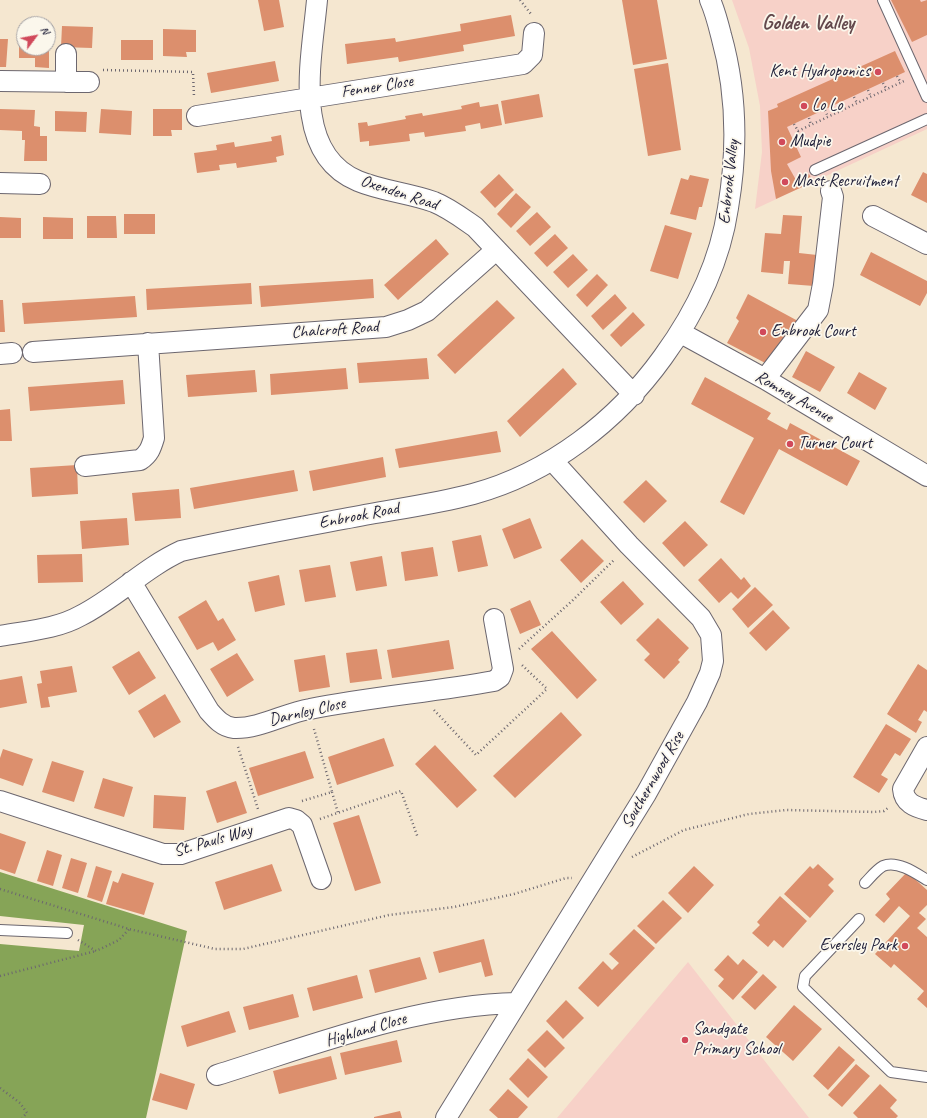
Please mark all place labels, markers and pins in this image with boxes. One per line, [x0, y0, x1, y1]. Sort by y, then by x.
place label: Kent Hydroponics [770, 62, 870, 82]
marker: Kent Hydroponics [873, 67, 883, 77]
place label: Lo Lo [812, 96, 843, 116]
marker: Lo Lo [799, 101, 809, 111]
place label: Mudpie [790, 132, 830, 152]
marker: Mudpie [777, 137, 787, 147]
place label: Mast Recruitment [793, 172, 898, 192]
marker: Mast Recruitment [780, 177, 790, 187]
place label: Enbrook Court [771, 322, 856, 342]
marker: Enbrook Court [758, 327, 768, 337]
place label: Turner Court [798, 434, 872, 454]
marker: Turner Court [785, 439, 795, 449]
place label: Eversley Park [820, 936, 897, 956]
marker: Eversley Park [900, 941, 910, 951]
place label: Sandgate Primary School [693, 1020, 780, 1060]
marker: Sandgate Primary School [680, 1035, 690, 1045]

